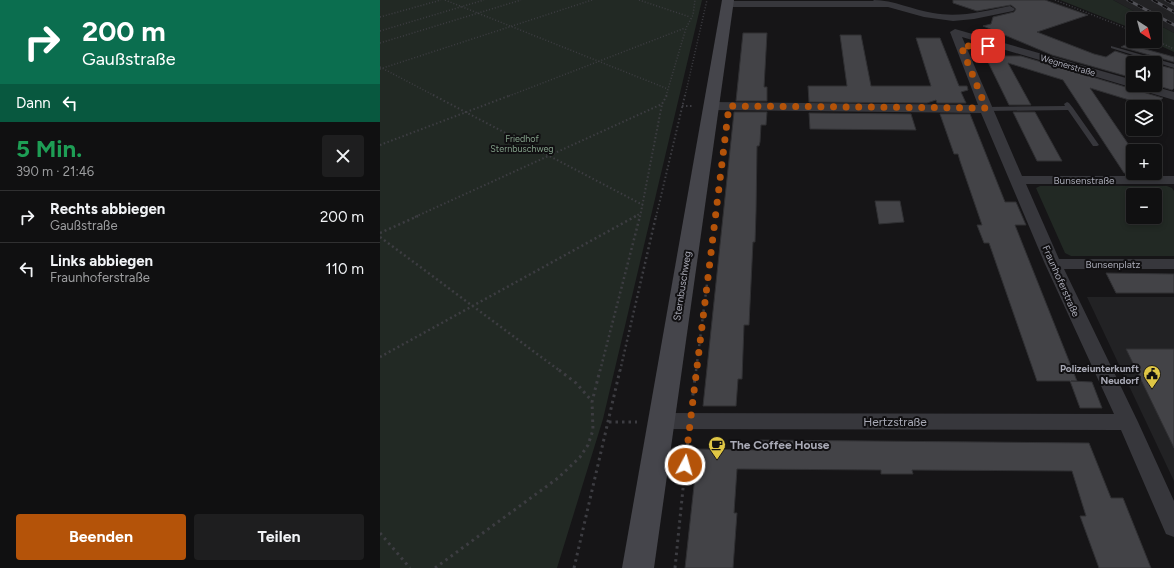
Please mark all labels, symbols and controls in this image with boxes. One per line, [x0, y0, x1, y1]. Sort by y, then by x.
north arrow [1126, 12, 1162, 48]
map controls [1126, 12, 1162, 224]
text: 200 m [82, 14, 166, 48]
icon: right [16, 16, 68, 68]
pin [971, 29, 1005, 63]
icon: arrive [977, 35, 999, 57]
text: Gaußstraße [82, 48, 176, 70]
street label: Wegnerstraße [1039, 52, 1097, 78]
button: sound [1126, 56, 1162, 92]
icon: left [59, 92, 81, 114]
text: Dann [16, 94, 51, 112]
button: layers [1126, 100, 1162, 136]
park label: Friedhof Sternbuschweg [490, 133, 554, 154]
text: 5 Min. [16, 134, 82, 163]
button: close [322, 135, 364, 177]
button: + [1126, 144, 1162, 180]
text: 390 m · 21:46 [16, 164, 94, 179]
street label: Bunsenstraße [1054, 174, 1115, 187]
button: − [1126, 188, 1162, 224]
text: Rechts abbiegen [50, 200, 165, 218]
icon: right [16, 206, 38, 228]
text: 200 m [320, 208, 364, 226]
text: Gaußstraße [50, 218, 118, 233]
street label: Fraunhoferstraße [1039, 243, 1083, 319]
street label: Sternbuschweg [670, 250, 694, 322]
text: Links abbiegen [50, 252, 153, 270]
icon: left [16, 258, 38, 280]
street label: Bunsenplatz [1086, 258, 1141, 271]
text: 110 m [326, 260, 364, 278]
text: Fraunhoferstraße [50, 270, 150, 285]
place label: Polizeiunterkunft Neudorf [1060, 362, 1139, 387]
public building icon: Polizeiunterkunft Neudorf [1142, 364, 1162, 389]
street label: Hertzstraße [863, 415, 927, 429]
cafe icon: The Coffee House [707, 435, 727, 460]
place label: The Coffee House [730, 438, 830, 452]
position arrow [664, 444, 706, 486]
button: Beenden [16, 514, 186, 560]
button: Teilen [194, 514, 364, 560]

